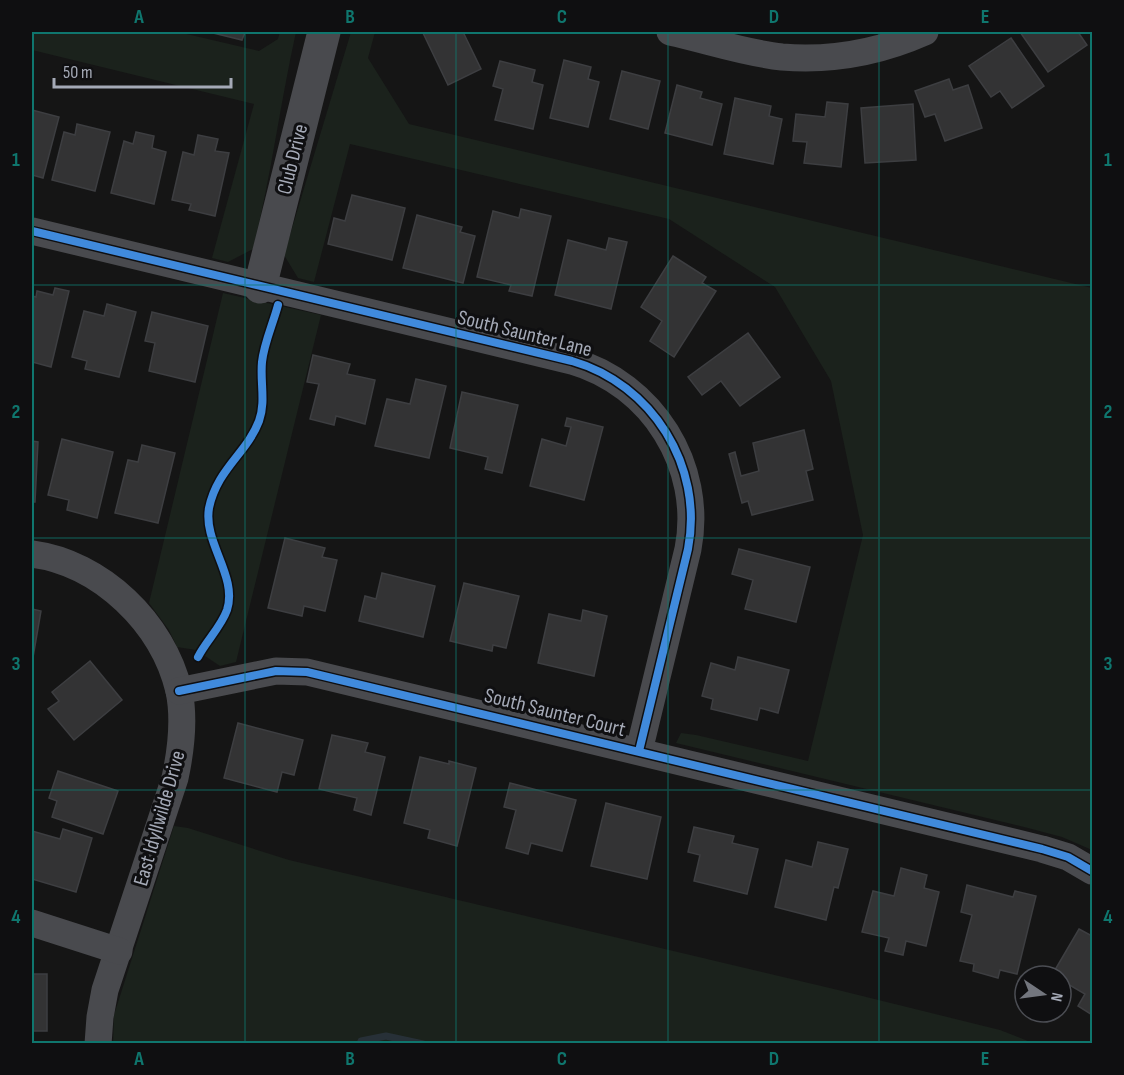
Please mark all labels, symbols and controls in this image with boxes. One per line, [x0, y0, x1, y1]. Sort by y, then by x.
text: A [133, 5, 144, 29]
text: B [345, 5, 355, 29]
text: C [557, 5, 567, 29]
text: D [769, 5, 779, 29]
text: E [981, 5, 989, 29]
scale bar [54, 51, 231, 89]
text: 50 m [63, 62, 93, 83]
street label: Club Drive [272, 121, 313, 197]
text: 1 [12, 148, 20, 172]
text: 1 [1104, 148, 1112, 172]
street label: South Saunter Lane [455, 305, 595, 362]
text: 2 [12, 400, 20, 424]
text: 2 [1104, 400, 1112, 424]
text: 3 [12, 652, 21, 676]
text: 3 [1104, 652, 1113, 676]
street label: South Saunter Court [482, 683, 628, 742]
street label: East Idyllwilde Drive [128, 748, 191, 889]
text: 4 [11, 905, 21, 929]
text: 4 [1103, 905, 1113, 929]
north arrow [1013, 964, 1073, 1024]
text: N [1046, 991, 1066, 1003]
text: A [133, 1047, 144, 1071]
text: B [345, 1047, 355, 1071]
text: C [557, 1047, 567, 1071]
text: D [769, 1047, 779, 1071]
text: E [981, 1047, 989, 1071]

